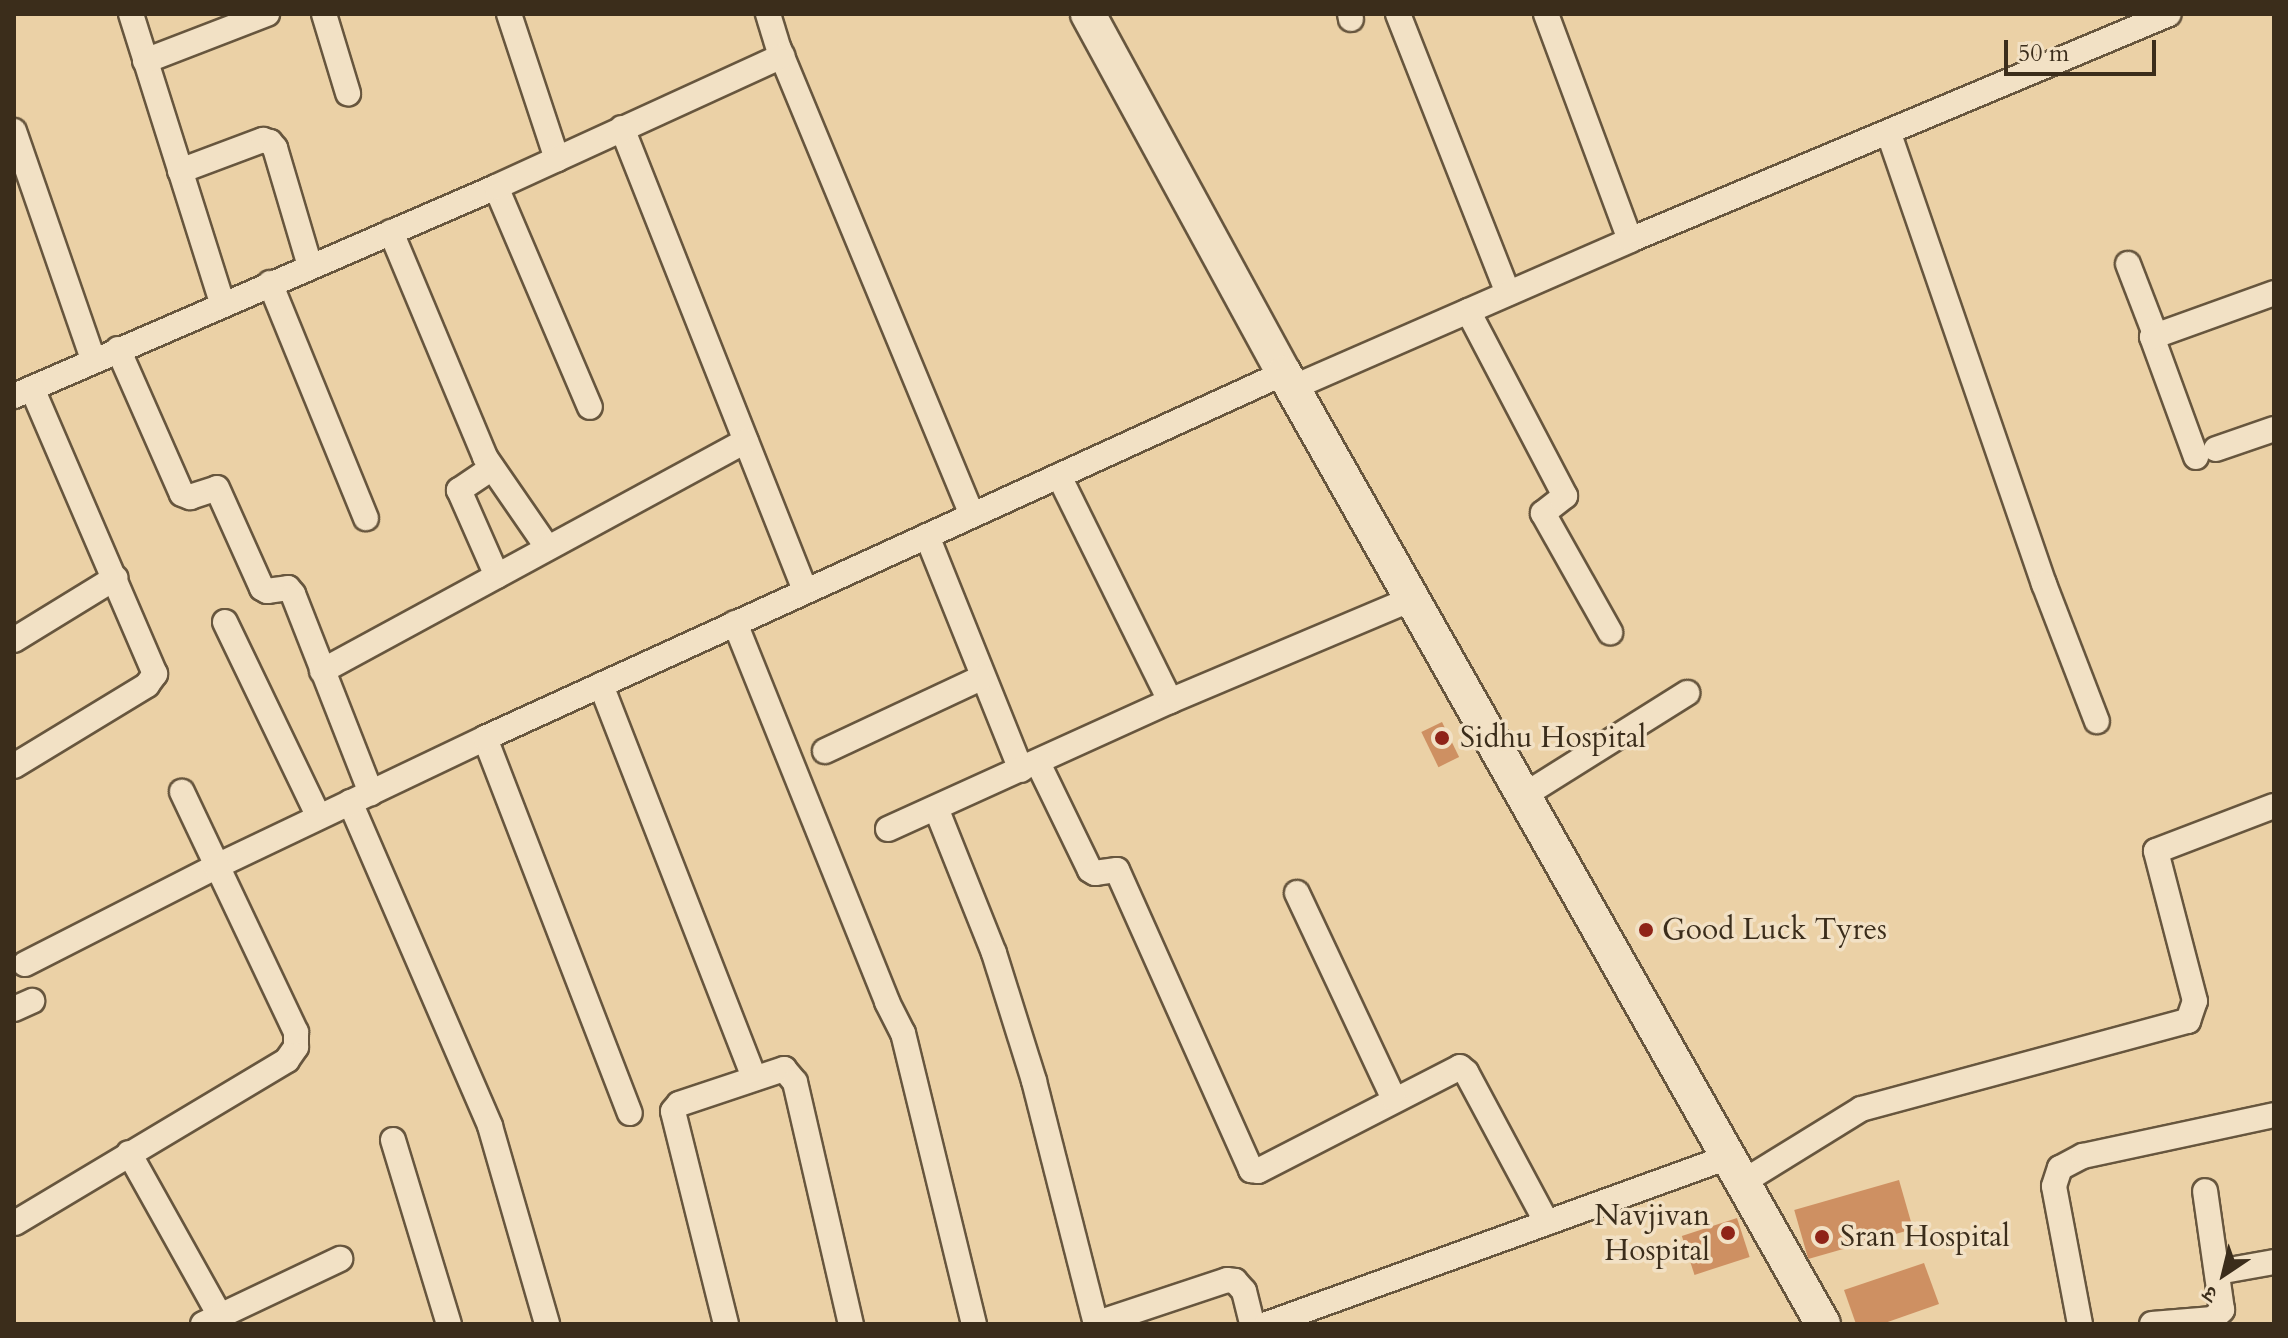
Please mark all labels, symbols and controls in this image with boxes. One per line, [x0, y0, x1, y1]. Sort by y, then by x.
scale bar [2008, 24, 2160, 74]
text: 50 m [2018, 37, 2069, 70]
place label: Sidhu Hospital [1460, 720, 1646, 756]
marker: Sidhu Hospital [1431, 727, 1453, 749]
place label: Good Luck Tyres [1662, 912, 1887, 948]
marker: Good Luck Tyres [1637, 921, 1655, 939]
place label: Navjivan Hospital [1594, 1198, 1710, 1268]
place label: Sran Hospital [1840, 1219, 2010, 1255]
marker: Navjivan Hospital [1717, 1222, 1739, 1244]
marker: Sran Hospital [1811, 1226, 1833, 1248]
north arrow [2184, 1234, 2264, 1314]
text: उ [2197, 1278, 2223, 1309]

